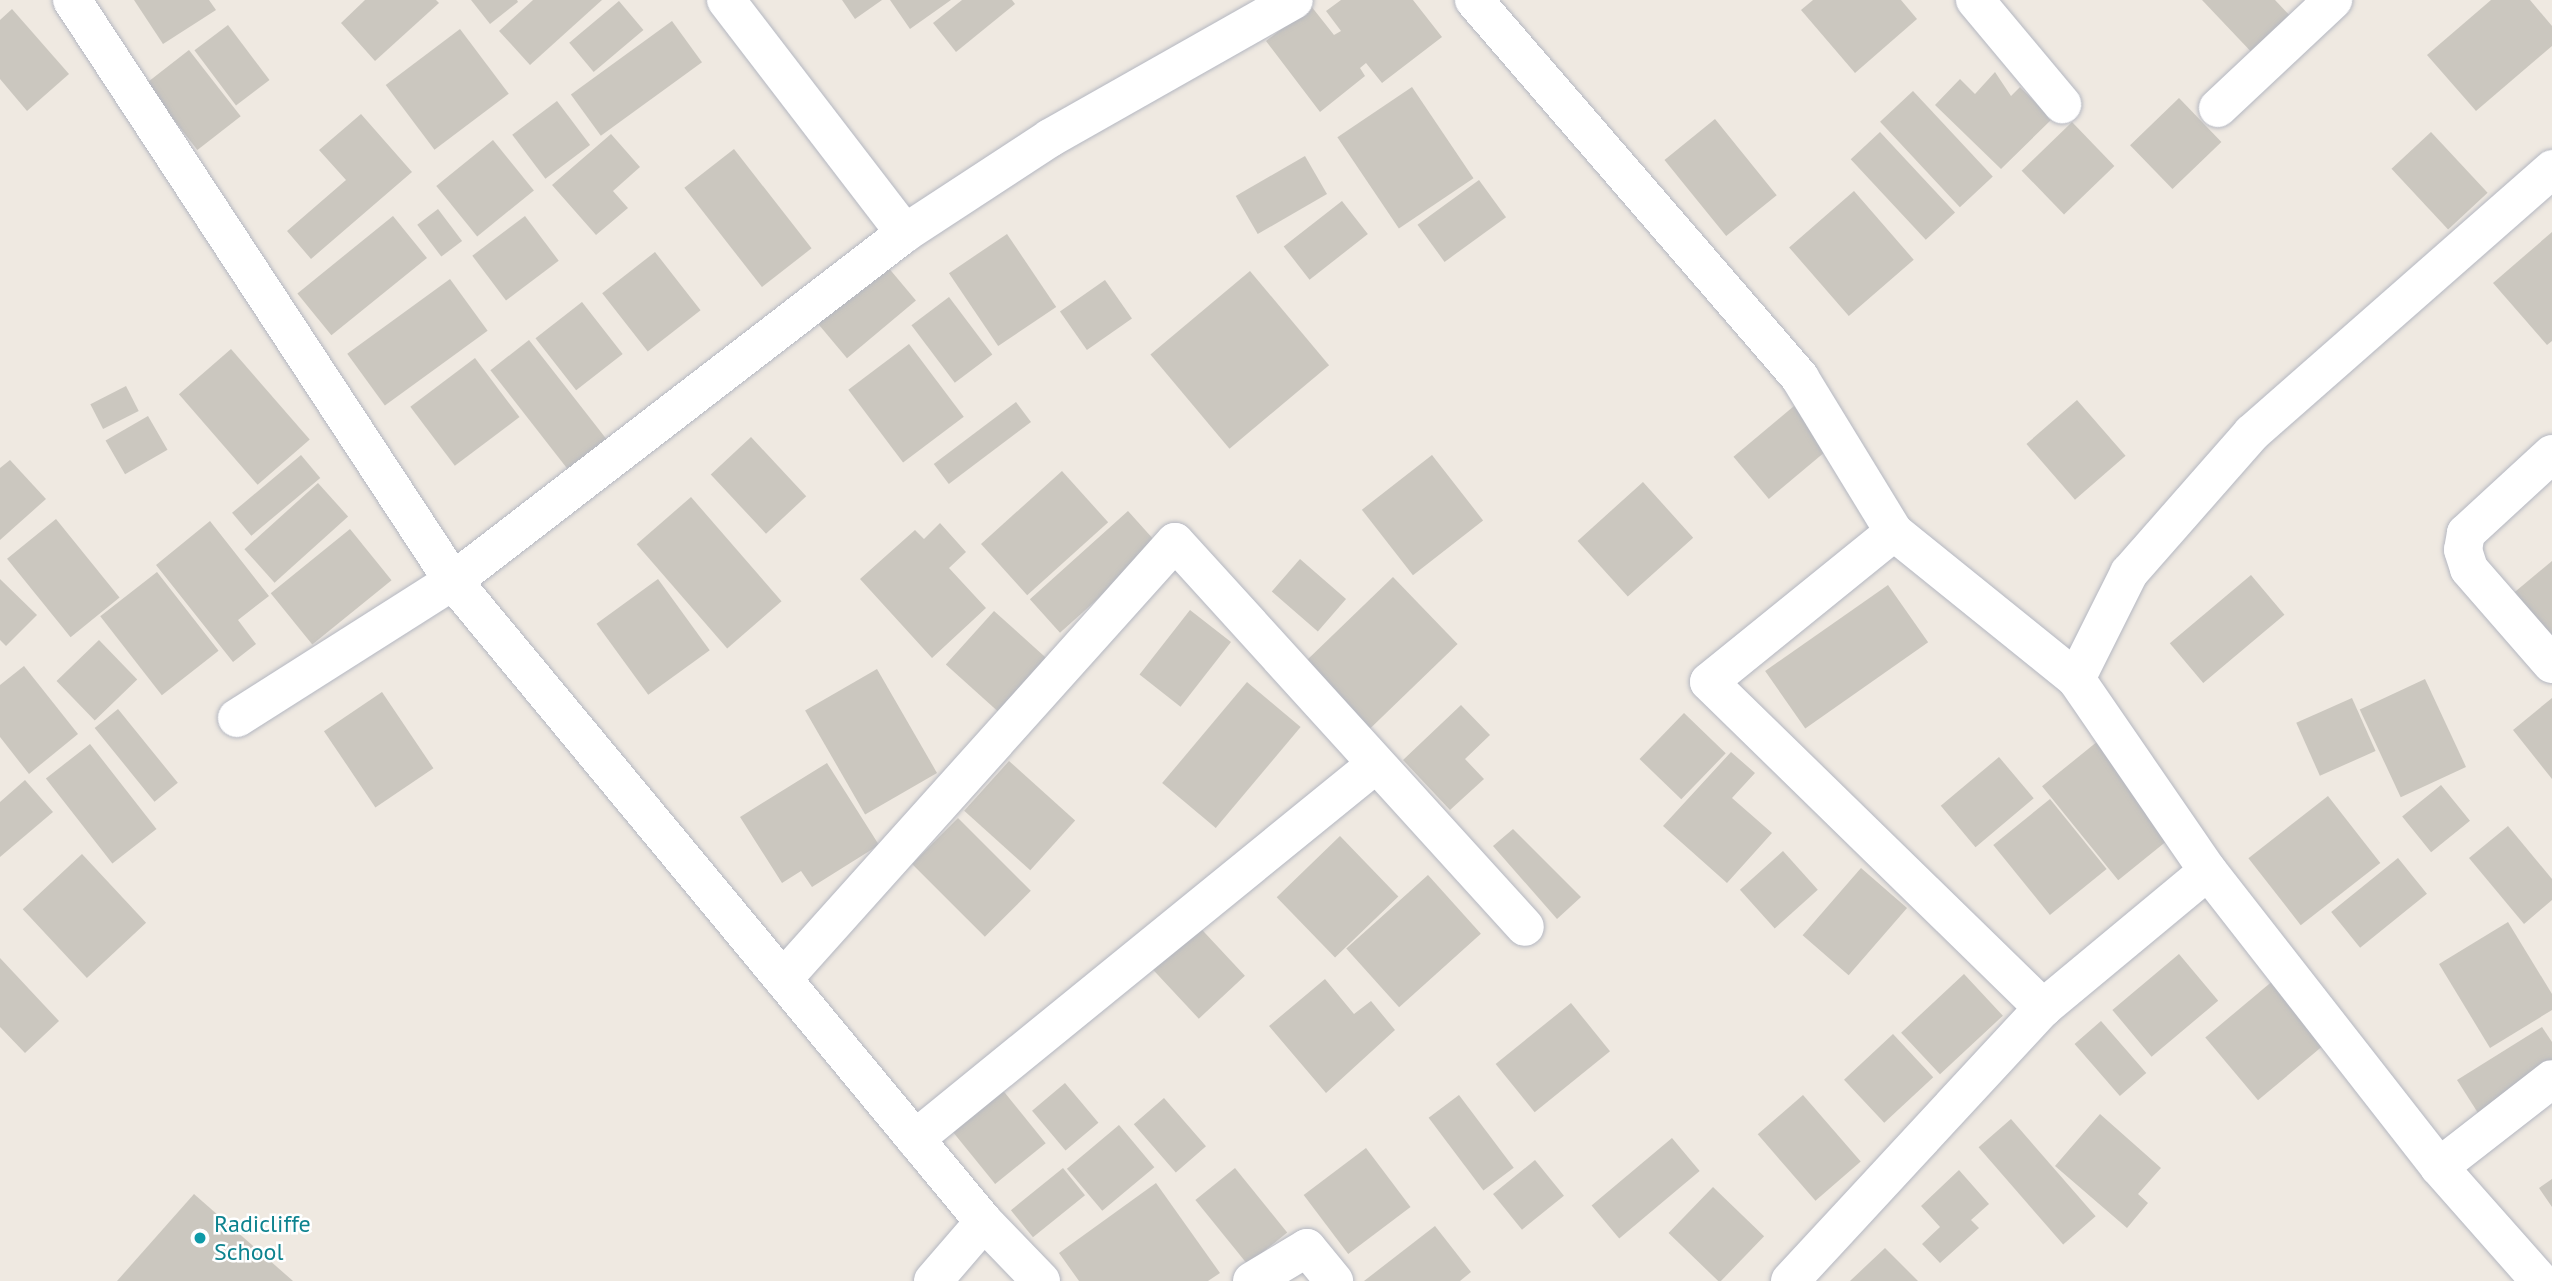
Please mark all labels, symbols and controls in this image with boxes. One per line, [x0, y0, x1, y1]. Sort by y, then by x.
place label: Radicliffe School [214, 1210, 311, 1266]
marker: Radicliffe School [192, 1230, 208, 1246]

